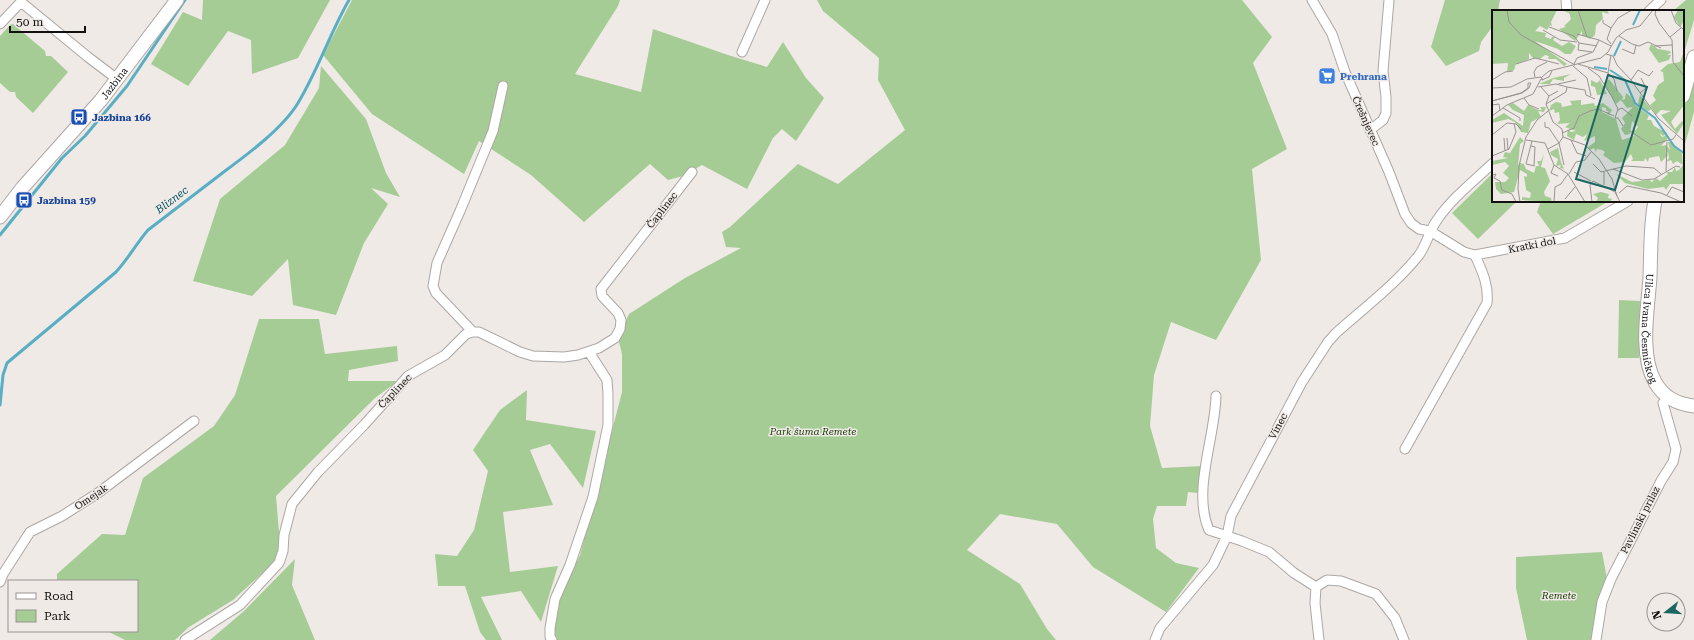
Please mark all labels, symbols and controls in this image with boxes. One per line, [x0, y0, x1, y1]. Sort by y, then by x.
scale bar [10, 8, 85, 34]
inset map [1492, 10, 1684, 202]
text: 50 m [16, 15, 43, 29]
street label: Jazbina [98, 64, 130, 101]
supermarket icon: Prehrana [1317, 66, 1337, 86]
place label: Prehrana [1340, 71, 1387, 82]
street label: Črešnjevec [1350, 95, 1382, 148]
bus stop icon: Jazbina 166 [69, 107, 89, 127]
place label: Jazbina 166 [92, 112, 151, 123]
water label: Bliznec [152, 183, 191, 217]
street label: Čaplinec [644, 189, 680, 230]
bus stop icon: Jazbina 159 [14, 190, 34, 210]
place label: Jazbina 159 [37, 195, 96, 206]
street label: Kratki dol [1507, 235, 1557, 255]
street label: Ulica Ivana Česmičkog [1640, 273, 1660, 385]
street label: Čaplinec [376, 371, 414, 410]
street label: Vinec [1267, 411, 1290, 441]
park label: Park šuma Remete [769, 426, 856, 437]
street label: Omejak [72, 482, 110, 512]
street label: Pavlinski prilaz [1618, 484, 1662, 555]
legend [8, 580, 138, 632]
text: Road [44, 589, 74, 603]
park label: Remete [1541, 590, 1576, 601]
north arrow [1646, 592, 1686, 632]
text: N [1649, 608, 1664, 621]
text: Park [44, 609, 71, 623]

